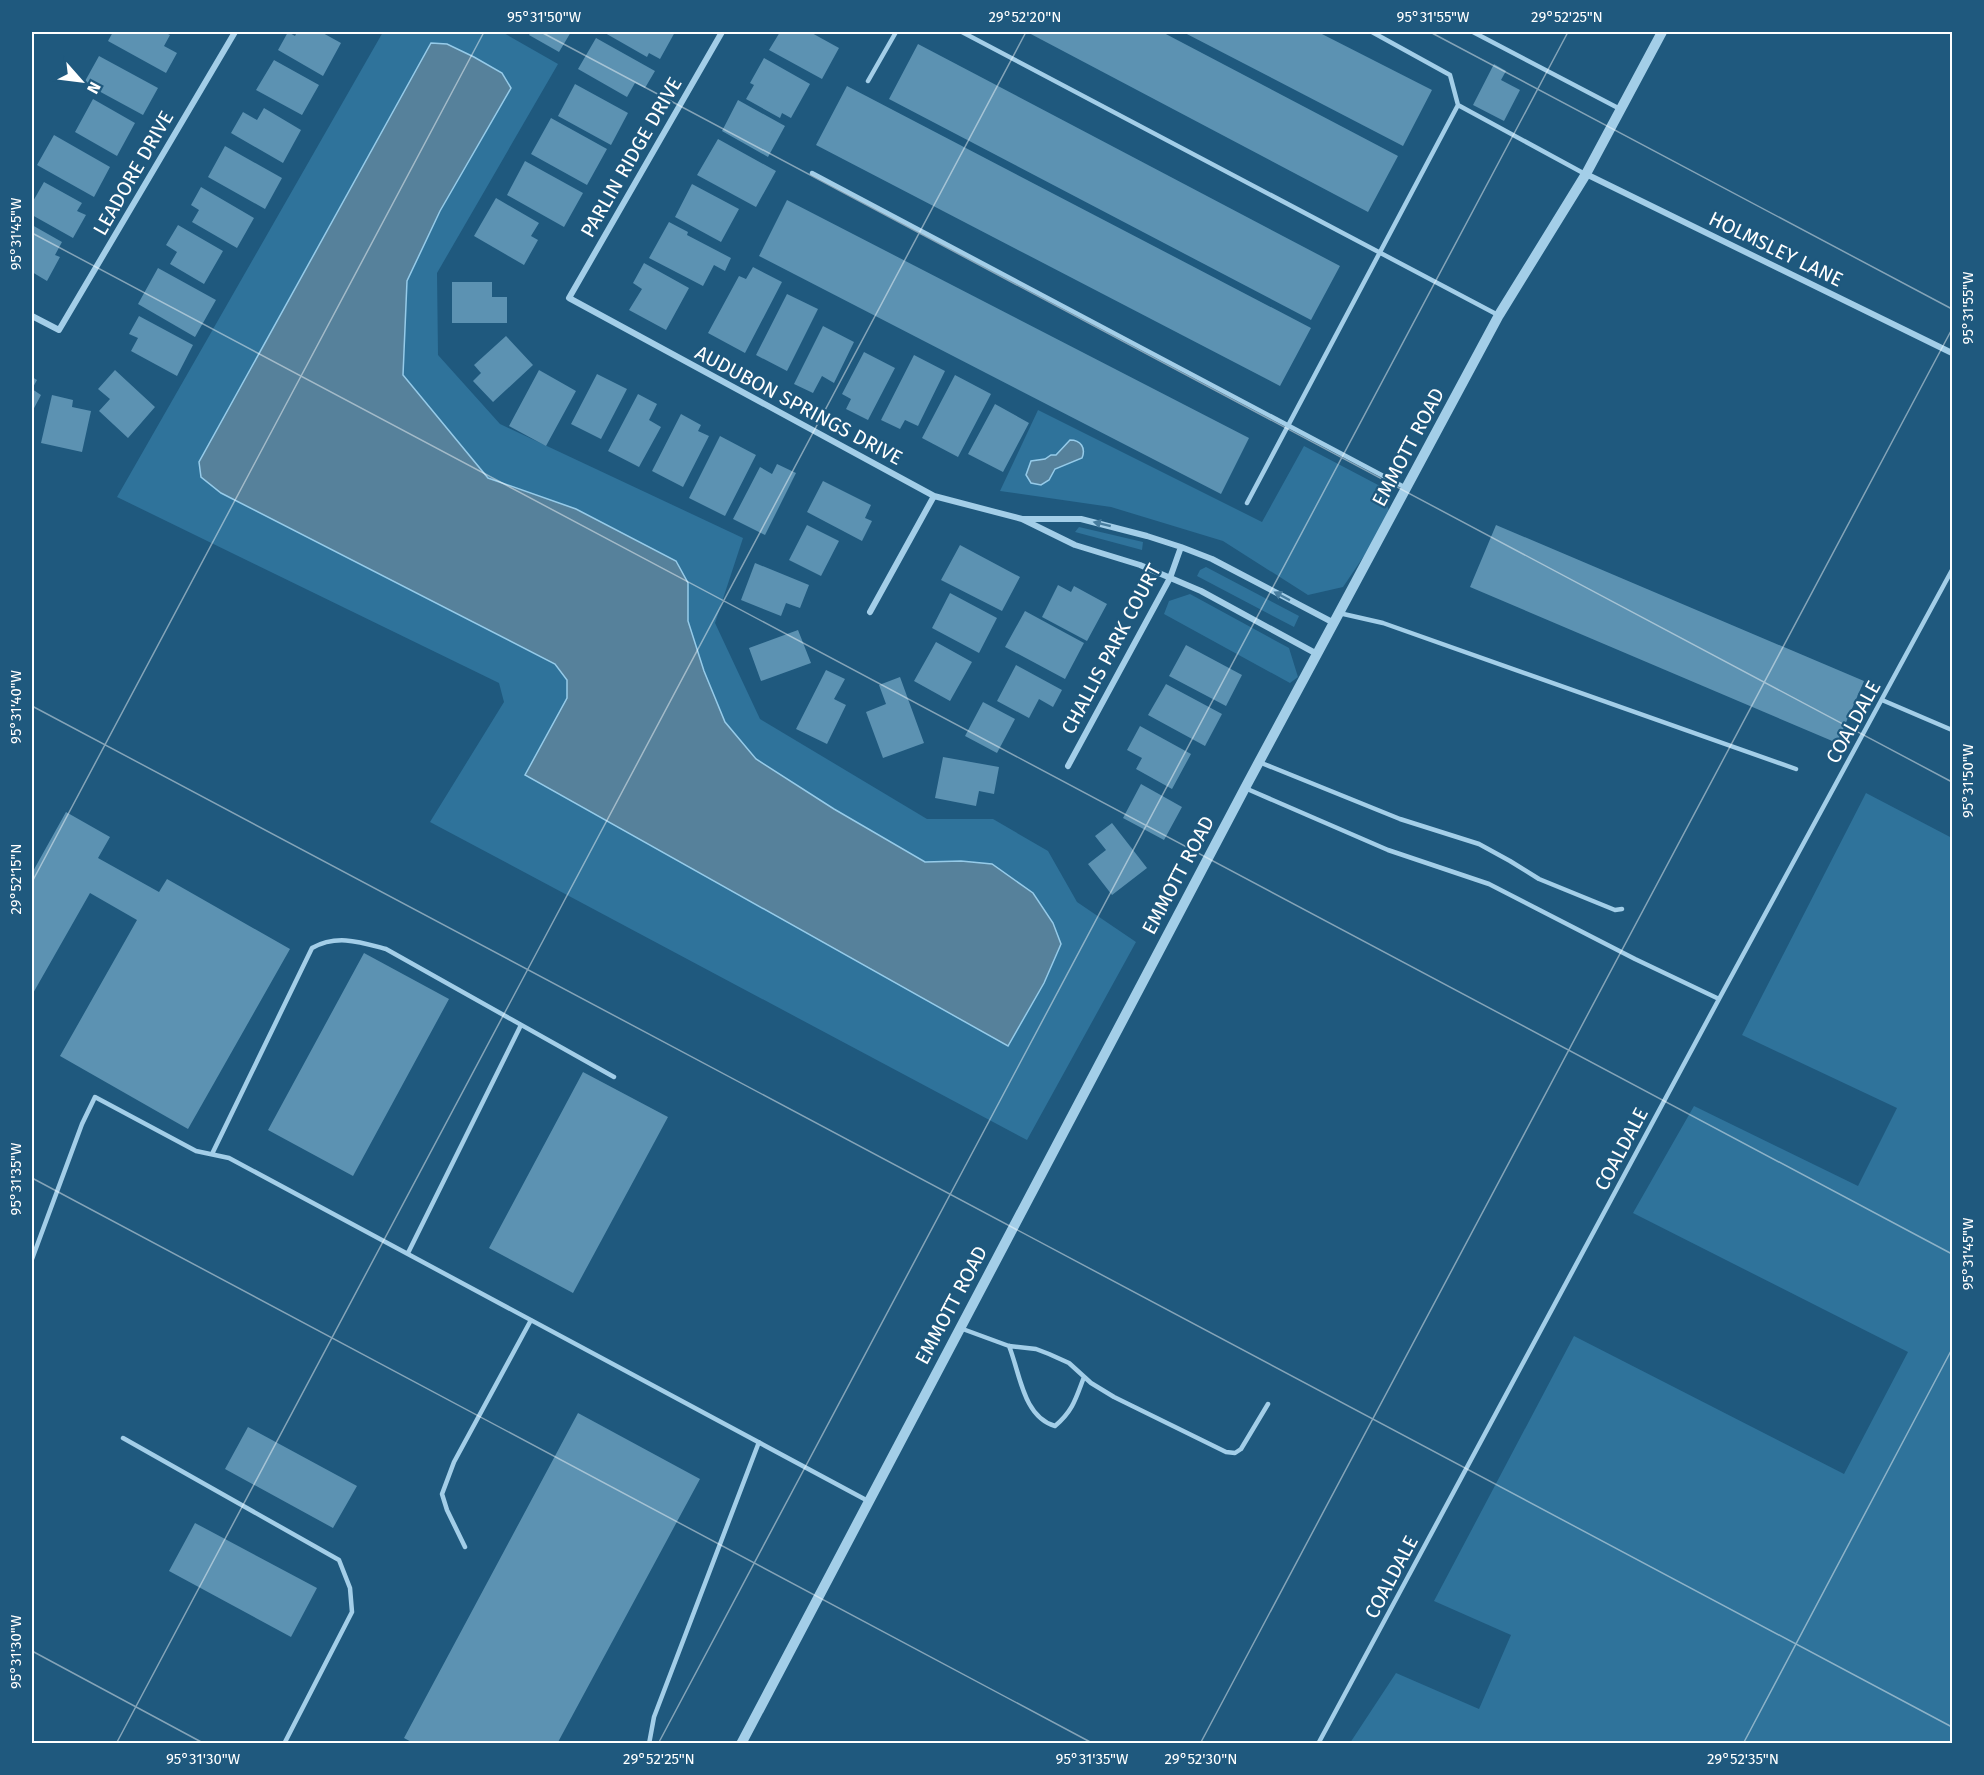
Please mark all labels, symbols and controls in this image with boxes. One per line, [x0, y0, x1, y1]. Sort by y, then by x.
text: 95°31'50"W [507, 8, 582, 26]
text: 29°52'20"N [989, 8, 1061, 26]
text: 95°31'55"W [1397, 8, 1470, 26]
text: 29°52'25"N [1531, 8, 1603, 26]
north arrow [51, 51, 111, 111]
street label: PARLIN RIDGE DRIVE [575, 73, 687, 241]
text: N [83, 79, 105, 97]
street label: LEADORE DRIVE [88, 107, 178, 239]
text: 95°31'45"W [7, 197, 25, 270]
street label: HOLMSLEY LANE [1705, 206, 1847, 292]
text: 95°31'55"W [1959, 271, 1977, 344]
street label: AUDUBON SPRINGS DRIVE [691, 340, 907, 470]
street label: EMMOTT ROAD [1367, 384, 1449, 510]
one-way arrow [1092, 519, 1111, 529]
street label: CHALLIS PARK COURT [1056, 559, 1166, 738]
one-way arrow [1273, 591, 1290, 601]
text: 95°31'40"W [7, 669, 25, 744]
street label: COALDALE [1821, 677, 1885, 767]
text: 95°31'50"W [1959, 743, 1977, 818]
street label: EMMOTT ROAD [1137, 812, 1219, 938]
text: 29°52'15"N [7, 844, 25, 914]
street label: COALDALE [1589, 1103, 1653, 1195]
text: 95°31'35"W [7, 1142, 25, 1215]
text: 95°31'45"W [1959, 1217, 1977, 1290]
street label: EMMOTT ROAD [910, 1242, 992, 1368]
street label: COALDALE [1359, 1531, 1423, 1623]
text: 95°31'30"W [7, 1614, 25, 1689]
text: 95°31'30"W [166, 1750, 241, 1768]
text: 29°52'25"N [623, 1750, 695, 1768]
text: 95°31'35"W [1056, 1750, 1129, 1768]
text: 29°52'30"N [1165, 1750, 1237, 1768]
text: 29°52'35"N [1707, 1750, 1779, 1768]

